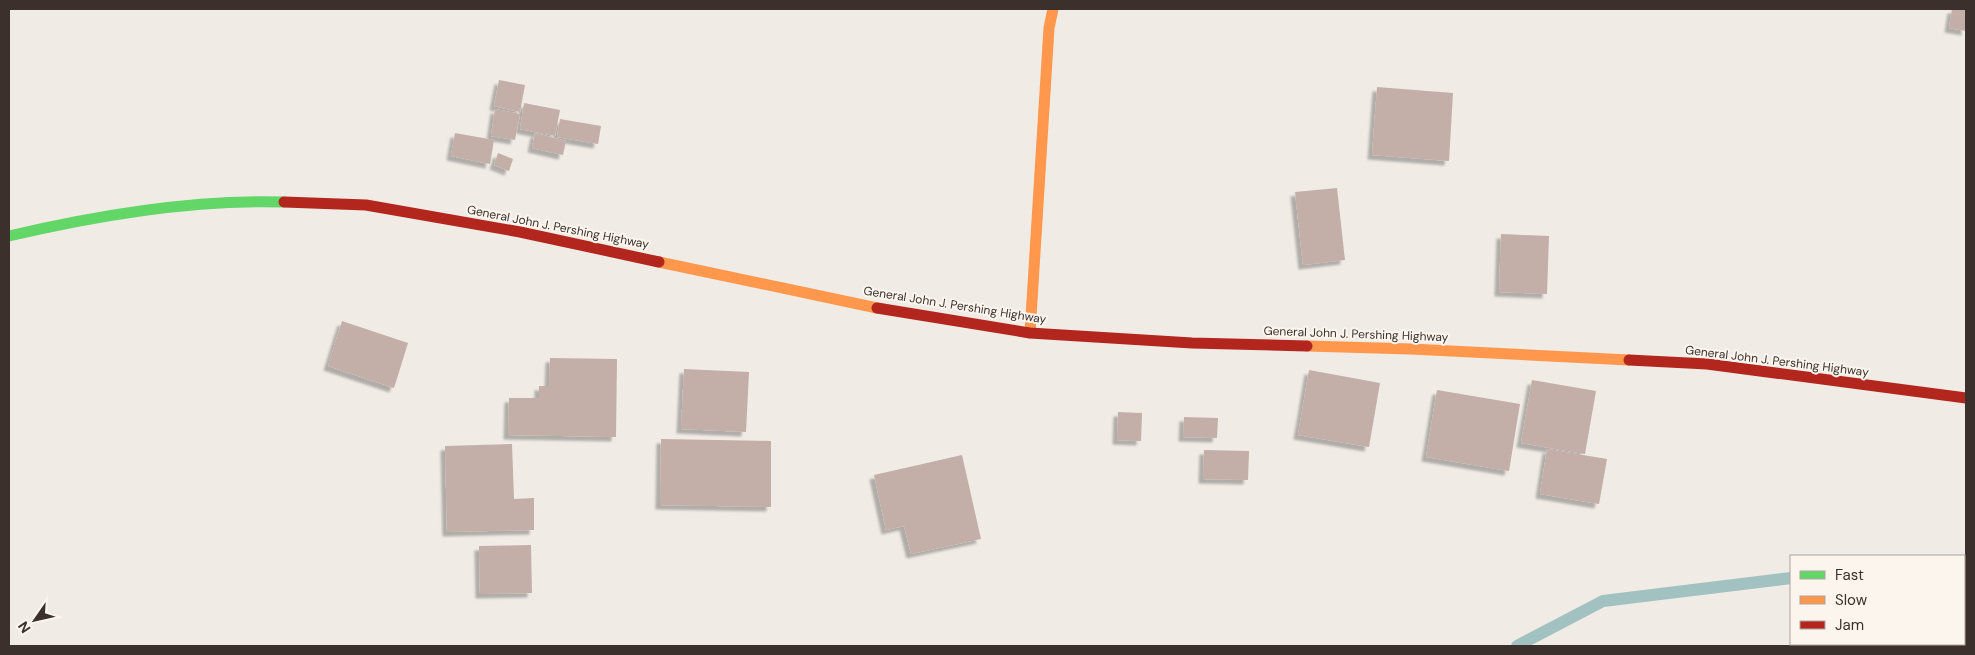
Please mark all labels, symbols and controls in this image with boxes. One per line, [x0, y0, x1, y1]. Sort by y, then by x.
street label: General John J. Pershing Highway [466, 202, 651, 253]
street label: General John J. Pershing Highway [862, 283, 1048, 327]
street label: General John J. Pershing Highway [1263, 323, 1449, 345]
street label: General John J. Pershing Highway [1684, 342, 1870, 380]
legend [1790, 555, 1965, 645]
text: Fast [1835, 565, 1864, 585]
text: Slow [1835, 590, 1868, 610]
north arrow [10, 595, 60, 645]
text: Jam [1835, 615, 1864, 635]
text: N [14, 618, 35, 637]

